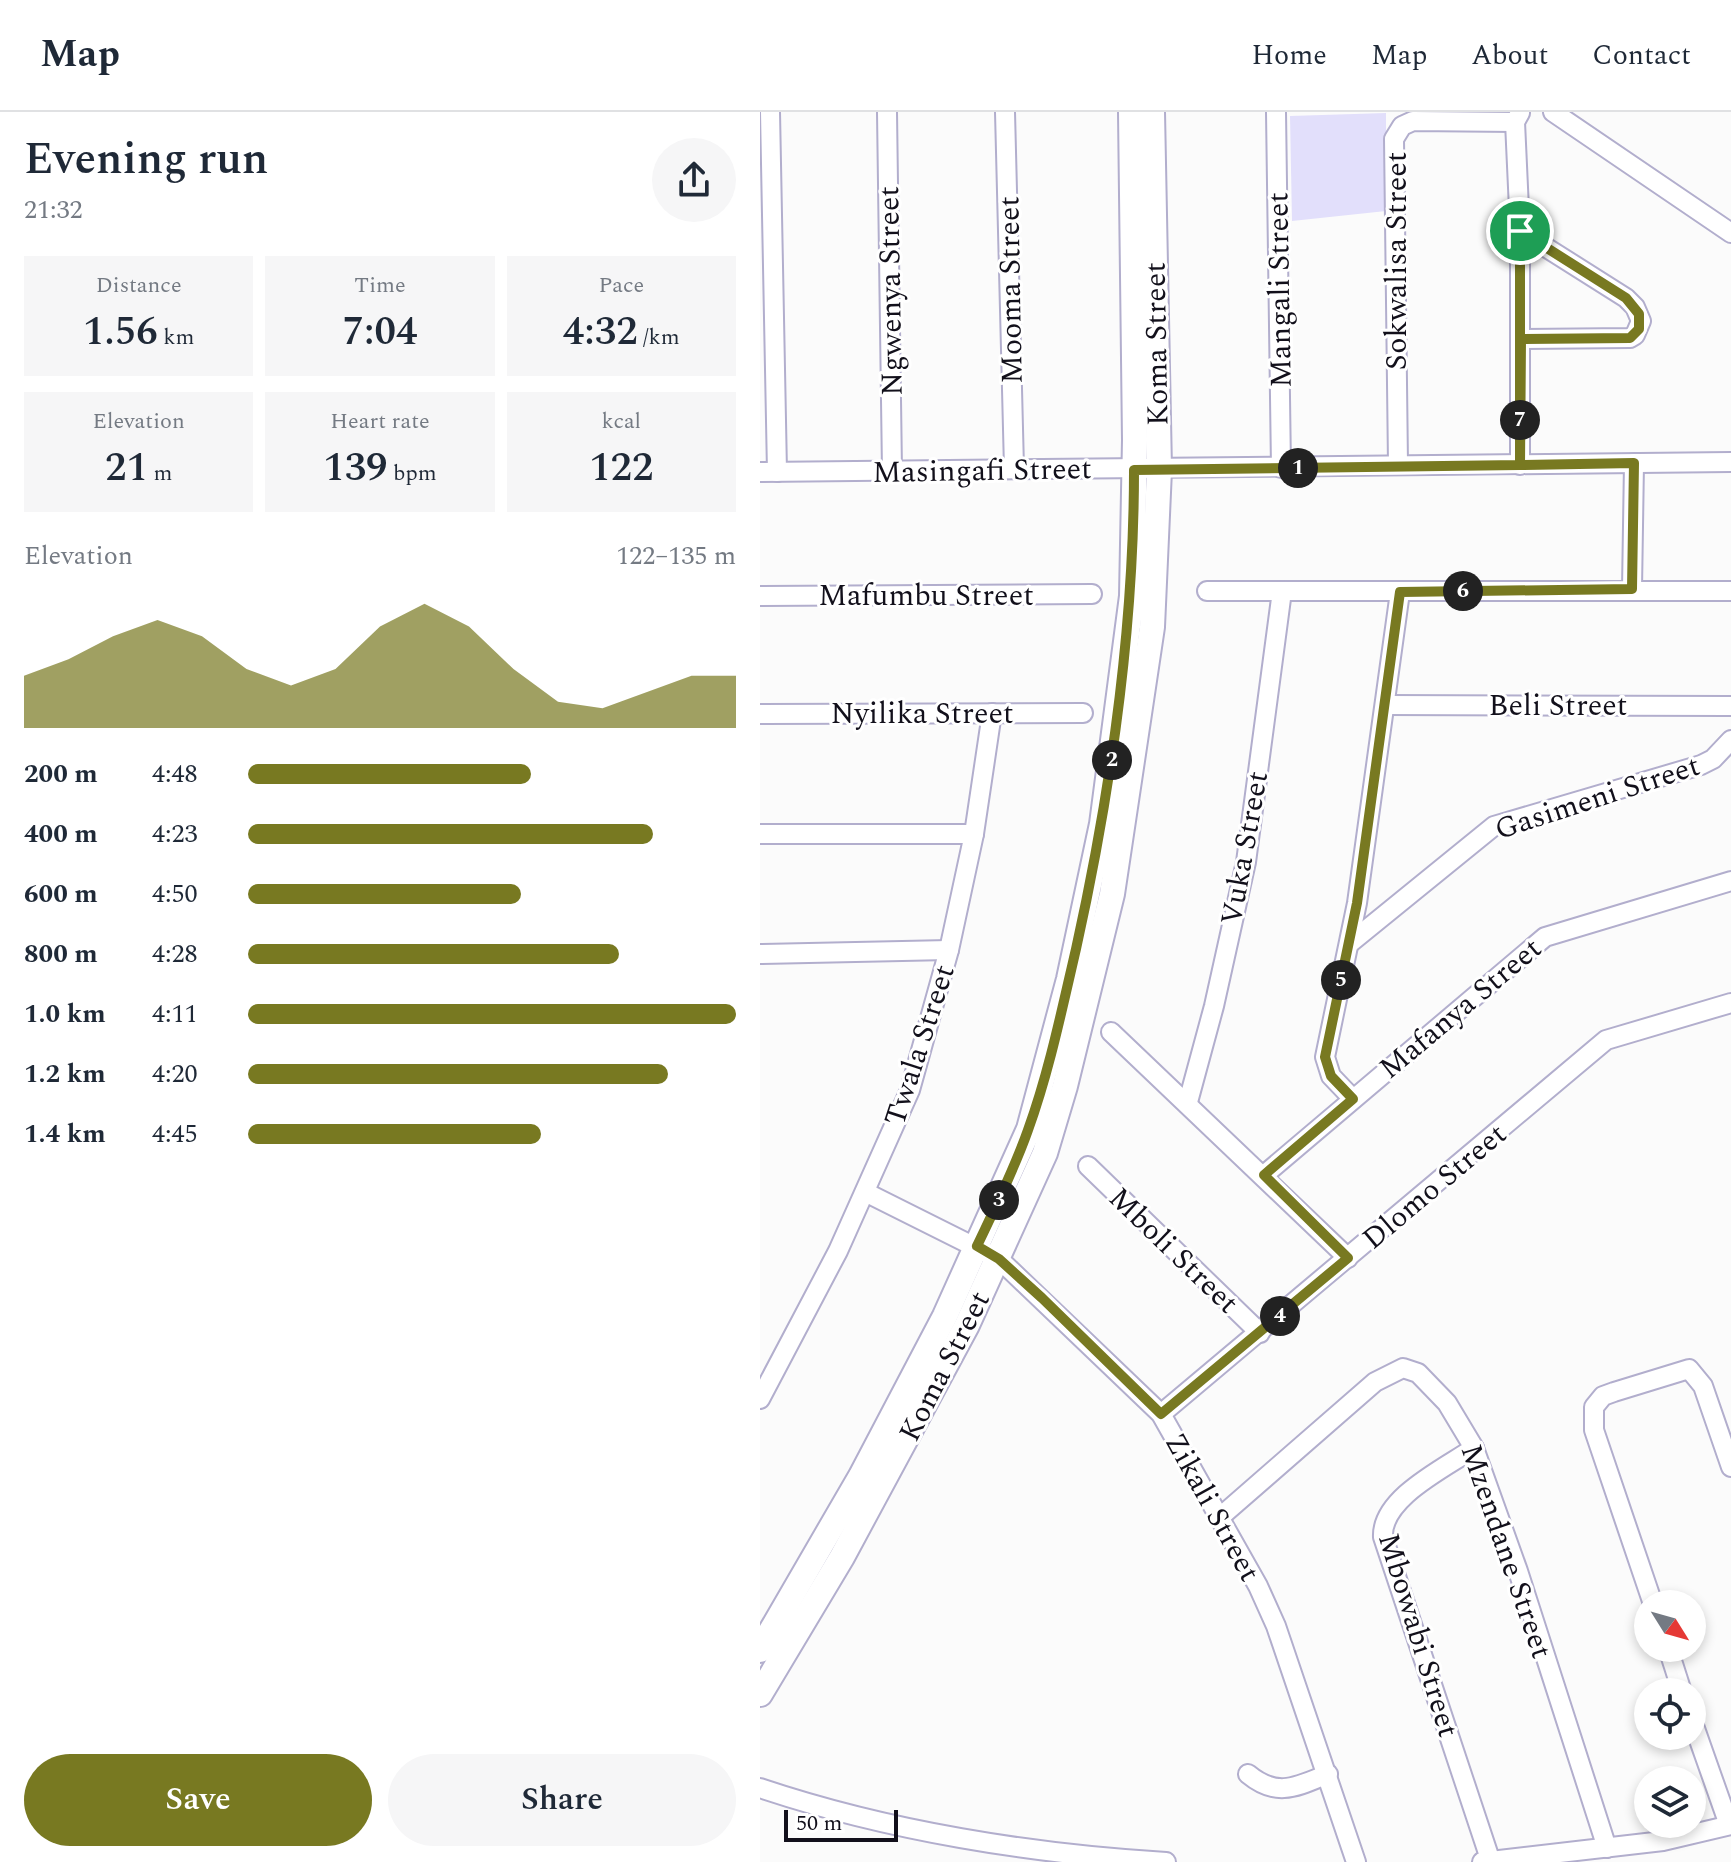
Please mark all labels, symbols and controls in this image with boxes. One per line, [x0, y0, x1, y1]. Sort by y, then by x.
text: Map [40, 26, 120, 84]
text: Home [1251, 34, 1327, 77]
text: Map [1371, 34, 1427, 77]
text: About [1471, 34, 1548, 77]
text: Contact [1592, 34, 1691, 77]
text: Evening run [24, 126, 268, 193]
button: share [652, 138, 736, 222]
street label: Sokwalisa Street [1374, 152, 1420, 370]
street label: Ngwenya Street [866, 186, 916, 396]
text: 21:32 [24, 190, 83, 230]
street label: Mangali Street [1255, 192, 1305, 388]
street label: Mooma Street [986, 196, 1036, 384]
pin [1486, 197, 1554, 265]
icon: arrive [1498, 209, 1542, 253]
street label: Koma Street [1133, 262, 1181, 426]
text: Distance [96, 269, 182, 302]
text: Time [354, 269, 406, 302]
text: Pace [599, 269, 644, 302]
text: 1.56 [83, 302, 158, 363]
text: 7:04 [343, 302, 417, 363]
text: 4:32 [563, 302, 638, 363]
text: km [158, 321, 194, 354]
text: /km [638, 321, 680, 354]
pin: 7 [1500, 400, 1540, 440]
text: 7 [1514, 403, 1526, 436]
text: Elevation [93, 405, 185, 438]
text: Heart rate [330, 405, 430, 438]
text: kcal [602, 405, 641, 438]
text: 21 [105, 438, 148, 499]
text: 139 [323, 438, 388, 499]
text: 122 [589, 438, 653, 499]
street label: Masingafi Street [872, 446, 1092, 496]
pin: 1 [1278, 448, 1318, 488]
text: 1 [1292, 451, 1304, 484]
text: m [148, 457, 172, 490]
text: bpm [388, 457, 437, 490]
text: Elevation [24, 536, 133, 576]
text: 122–135 m [616, 536, 736, 576]
pin: 6 [1443, 571, 1483, 611]
street label: Mafumbu Street [818, 573, 1034, 619]
text: 6 [1457, 574, 1469, 607]
street label: Beli Street [1489, 683, 1628, 729]
street label: Nyilika Street [830, 691, 1014, 737]
pin: 2 [1092, 740, 1132, 780]
text: 2 [1106, 743, 1118, 776]
street label: Gasimeni Street [1489, 743, 1706, 853]
text: 200 m [24, 754, 98, 794]
text: 4:48 [152, 754, 198, 794]
street label: Vuka Street [1209, 768, 1281, 929]
text: 400 m [24, 814, 98, 854]
text: 4:23 [152, 814, 198, 854]
text: 600 m [24, 874, 98, 914]
text: 4:50 [152, 874, 198, 914]
street label: Mafanya Street [1369, 927, 1552, 1091]
text: 800 m [24, 934, 98, 974]
text: 4:28 [152, 934, 198, 974]
street label: Twala Street [872, 959, 968, 1132]
pin: 5 [1321, 960, 1361, 1000]
text: 5 [1335, 963, 1347, 996]
text: 1.0 km [24, 994, 106, 1034]
text: 4:11 [152, 994, 198, 1034]
text: 1.2 km [24, 1054, 106, 1094]
text: 4:20 [152, 1054, 198, 1094]
street label: Dlomo Street [1352, 1112, 1517, 1261]
text: 1.4 km [24, 1114, 106, 1154]
text: 4:45 [152, 1114, 198, 1154]
street label: Mboli Street [1097, 1176, 1249, 1325]
pin: 3 [979, 1180, 1019, 1220]
text: 3 [993, 1183, 1005, 1216]
street label: Koma Street [887, 1283, 1003, 1450]
pin: 4 [1260, 1296, 1300, 1336]
text: 4 [1274, 1299, 1286, 1332]
street label: Zikali Street [1152, 1425, 1272, 1590]
street label: Mzendane Street [1448, 1438, 1564, 1665]
street label: Mbowabi Street [1365, 1527, 1471, 1743]
north arrow [1634, 1590, 1706, 1662]
map controls [1634, 1590, 1706, 1838]
button: locate [1634, 1678, 1706, 1750]
button: Save [24, 1754, 372, 1846]
button: Share [388, 1754, 736, 1846]
button: layers [1634, 1766, 1706, 1838]
scale bar [784, 1806, 898, 1842]
text: 50 m [796, 1807, 842, 1840]

